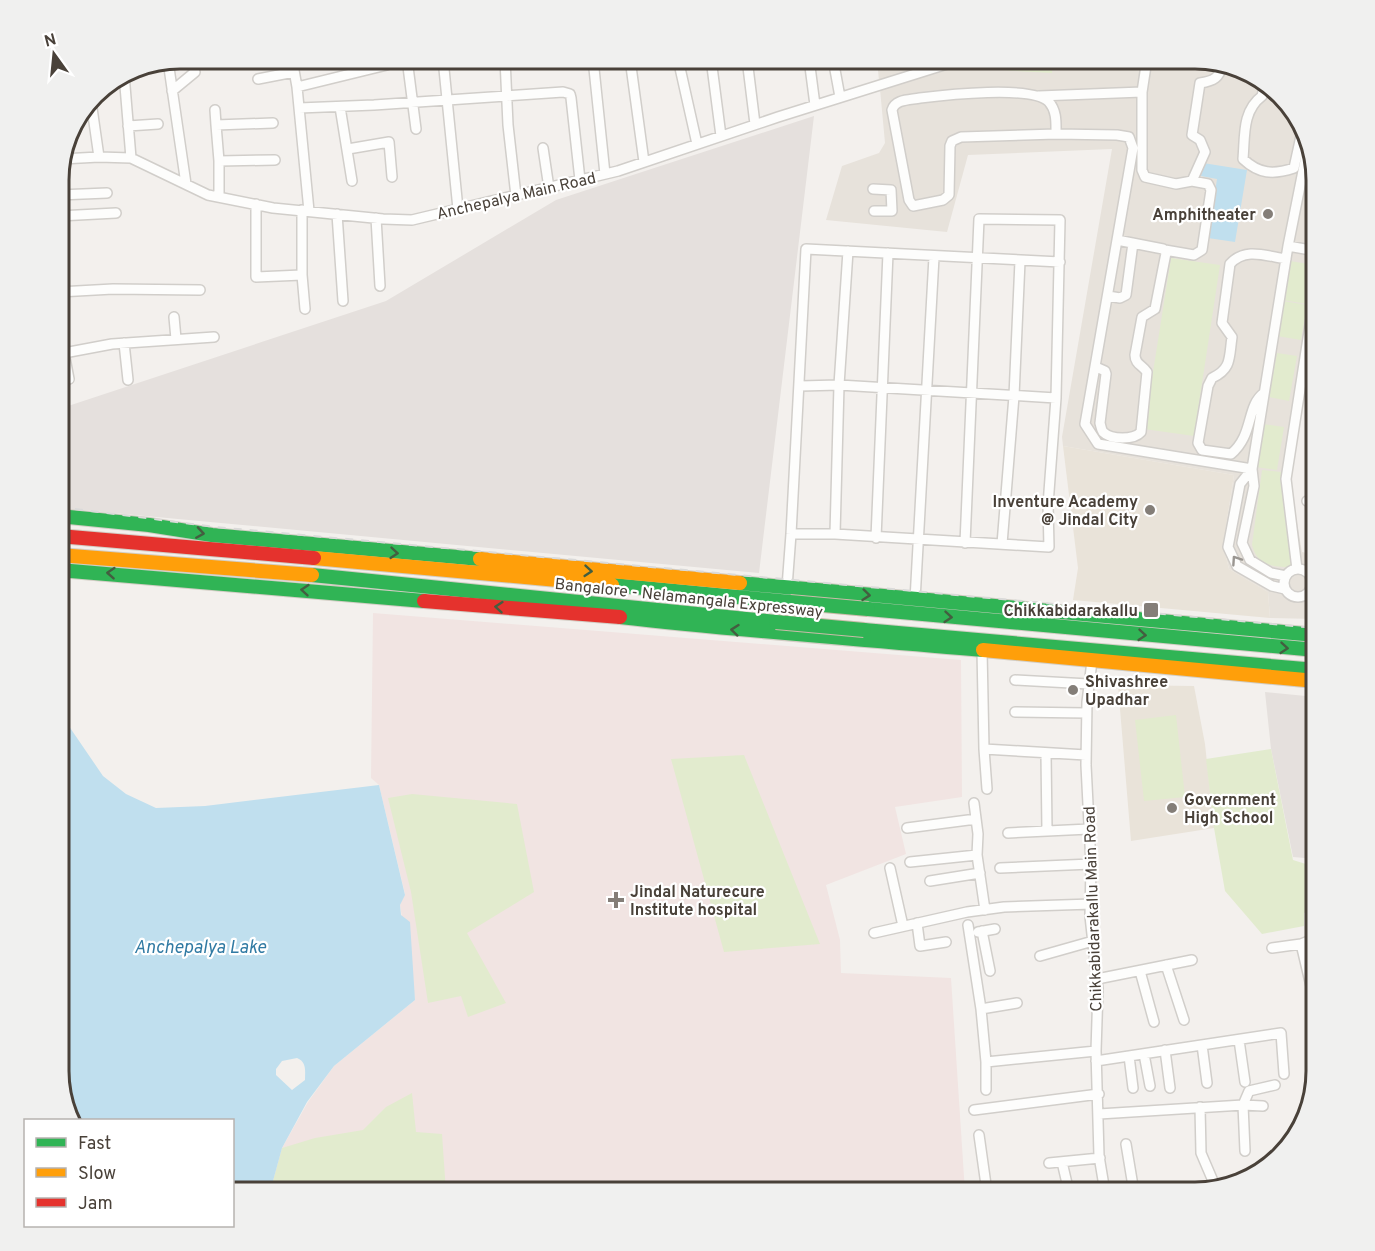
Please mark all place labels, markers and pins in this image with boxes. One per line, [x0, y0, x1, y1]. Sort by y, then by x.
place label: Amphitheater [1152, 206, 1256, 226]
marker: Amphitheater [1261, 207, 1275, 221]
place label: Inventure Academy @ Jindal City [992, 493, 1138, 531]
marker: Inventure Academy @ Jindal City [1143, 503, 1157, 517]
marker: Chikkabidarakallu [1142, 601, 1160, 619]
place label: Chikkabidarakallu [1003, 602, 1138, 622]
place label: Shivashree Upadhar [1085, 673, 1168, 711]
marker: Shivashree Upadhar [1066, 683, 1080, 697]
place label: Government High School [1184, 791, 1276, 829]
marker: Government High School [1165, 801, 1179, 815]
place label: Jindal Naturecure Institute hospital [630, 883, 765, 921]
marker: Jindal Naturecure Institute hospital [607, 891, 625, 909]

